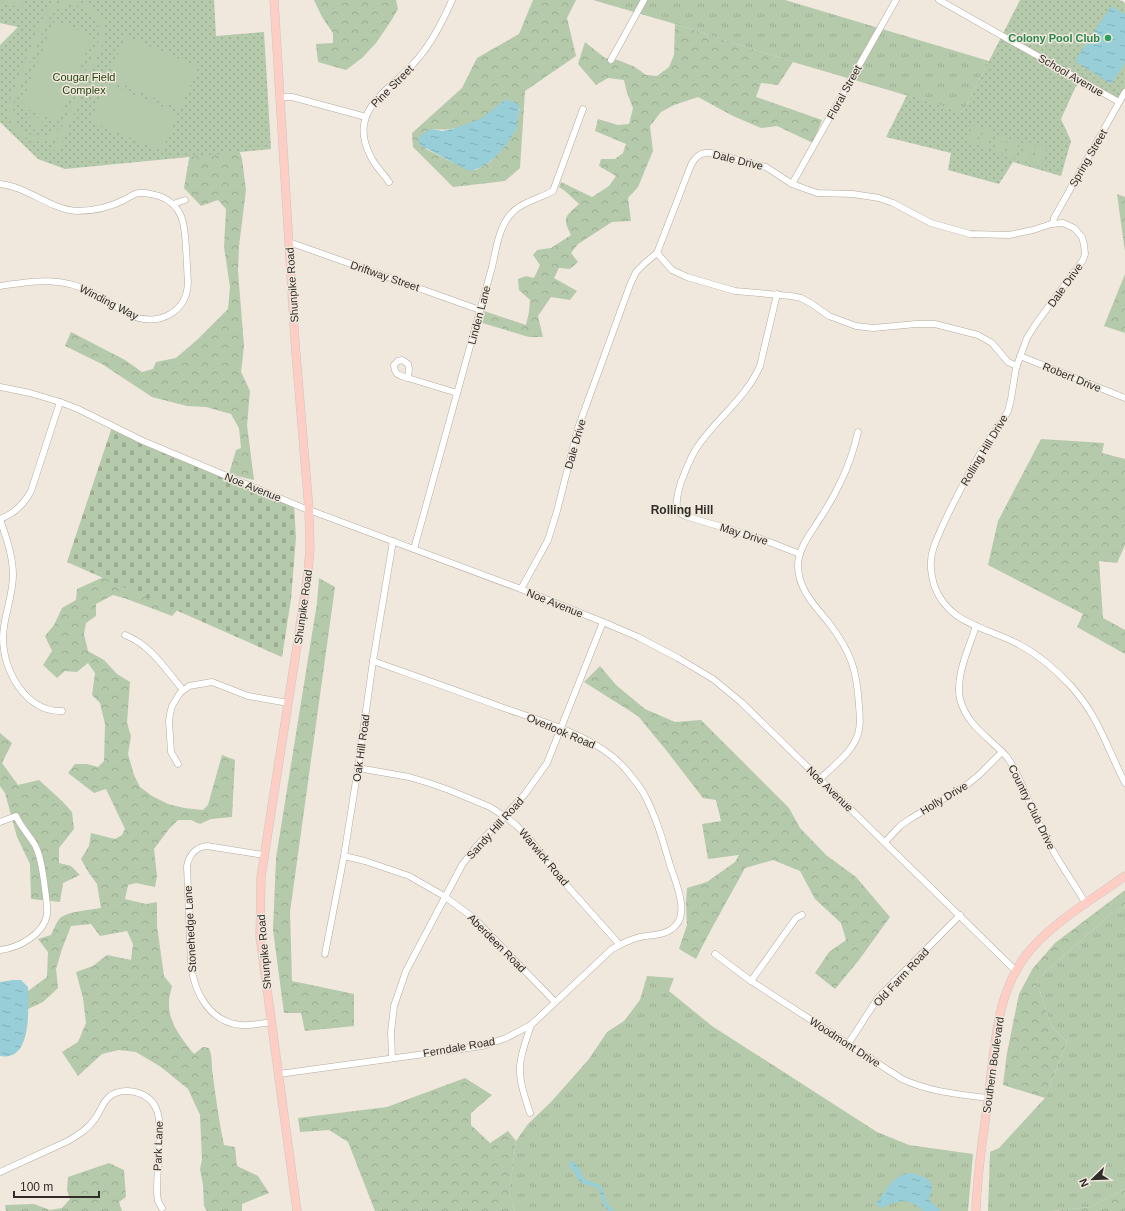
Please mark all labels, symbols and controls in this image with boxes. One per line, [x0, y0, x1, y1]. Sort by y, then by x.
place label: Colony Pool Club [1008, 32, 1100, 44]
marker: Colony Pool Club [1103, 33, 1113, 43]
street label: School Avenue [1036, 52, 1106, 98]
street label: Pine Street [369, 63, 415, 109]
street label: Floral Street [824, 63, 864, 121]
park label: Cougar Field Complex [53, 71, 115, 96]
street label: Spring Street [1067, 127, 1109, 189]
street label: Dale Drive [712, 148, 764, 172]
street label: Shunpike Road [283, 247, 301, 323]
street label: Driftway Street [349, 259, 421, 293]
street label: Dale Drive [1045, 261, 1085, 309]
street label: Winding Way [78, 282, 141, 322]
street label: Linden Lane [465, 284, 493, 346]
street label: Robert Drive [1041, 360, 1103, 394]
street label: Rolling Hill Drive [958, 412, 1010, 488]
street label: Dale Drive [562, 418, 588, 470]
street label: Noe Avenue [223, 470, 283, 504]
district label: Rolling Hill [651, 503, 713, 517]
street label: May Drive [719, 521, 769, 547]
street label: Shunpike Road [292, 569, 314, 645]
street label: Noe Avenue [525, 586, 585, 620]
street label: Overlook Road [525, 711, 597, 751]
street label: Oak Hill Road [350, 714, 372, 782]
street label: Country Club Drive [1006, 763, 1058, 851]
street label: Noe Avenue [804, 764, 856, 814]
street label: Holly Drive [918, 779, 970, 817]
street label: Sandy Hill Road [464, 795, 526, 861]
street label: Warwick Road [517, 826, 571, 888]
street label: Stonehedge Lane [182, 885, 198, 973]
street label: Aberdeen Road [466, 912, 528, 974]
street label: Shunpike Road [255, 914, 273, 990]
street label: Old Farm Road [871, 945, 931, 1009]
street label: Woodmont Drive [807, 1015, 883, 1069]
street label: Southern Boulevard [980, 1016, 1006, 1114]
street label: Ferndale Road [422, 1035, 496, 1059]
street label: Park Lane [151, 1121, 165, 1171]
north arrow [1073, 1159, 1113, 1199]
scale bar [14, 1173, 99, 1199]
text: N [1077, 1177, 1091, 1189]
text: 100 m [20, 1180, 53, 1194]

